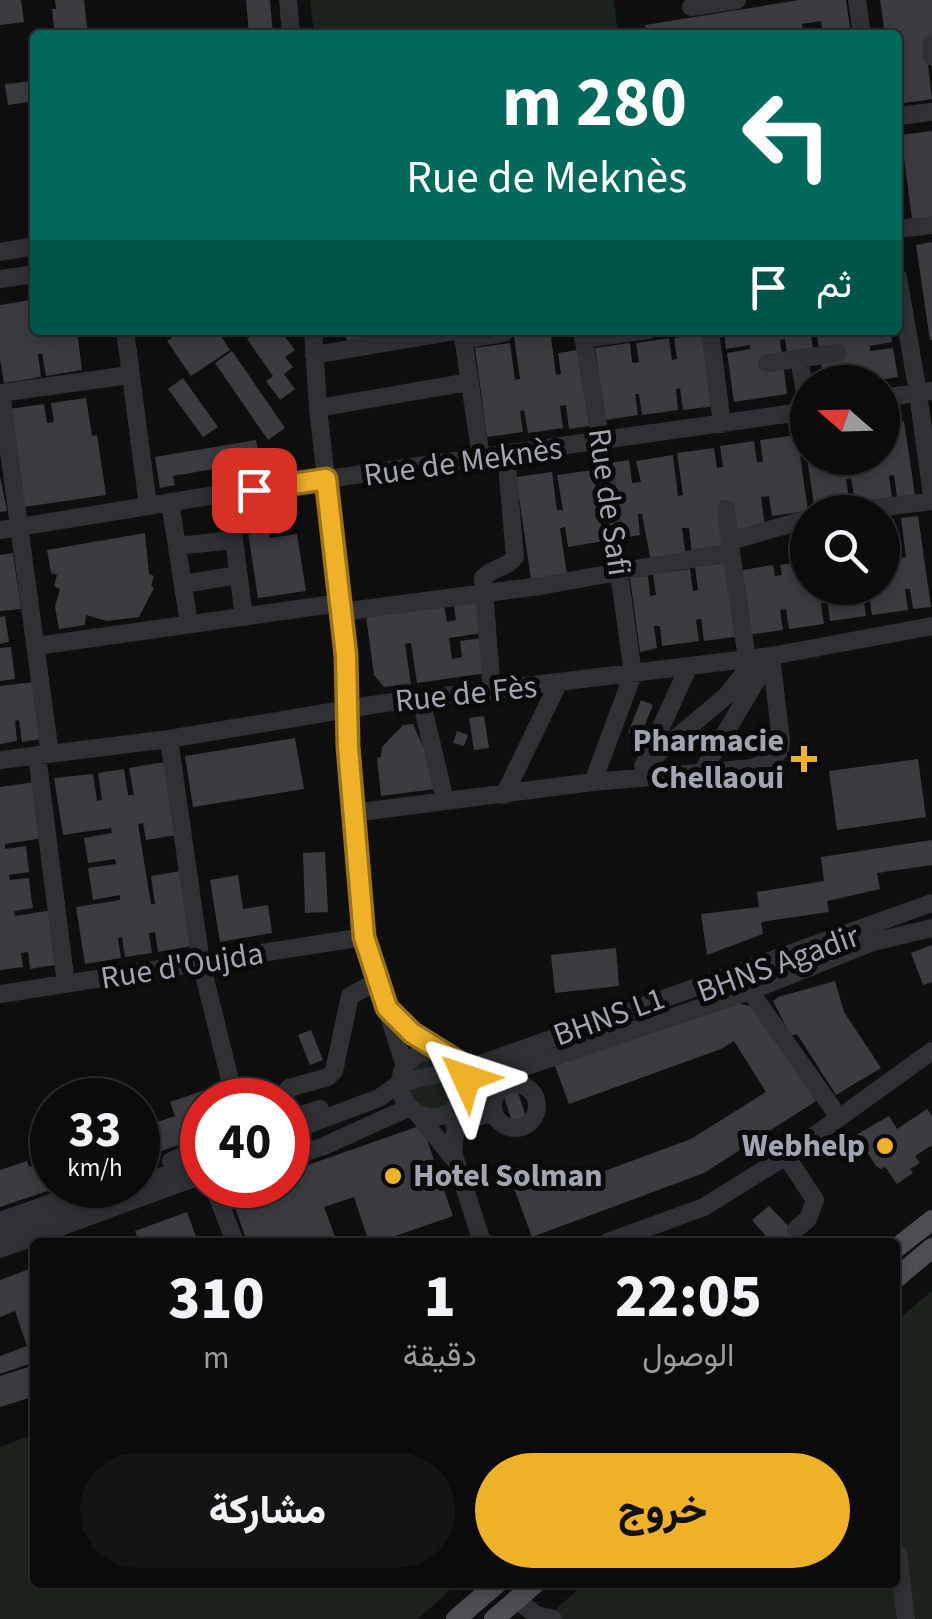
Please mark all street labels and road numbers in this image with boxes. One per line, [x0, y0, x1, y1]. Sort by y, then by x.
street label: Rue de Meknès [361, 425, 565, 499]
street label: Rue de Safi [576, 425, 642, 579]
street label: Rue de Fès [393, 664, 539, 724]
street label: BHNS Agadir [690, 913, 866, 1015]
street label: Rue d'Oujda [97, 930, 267, 1002]
street label: BHNS L1 [547, 976, 671, 1058]

